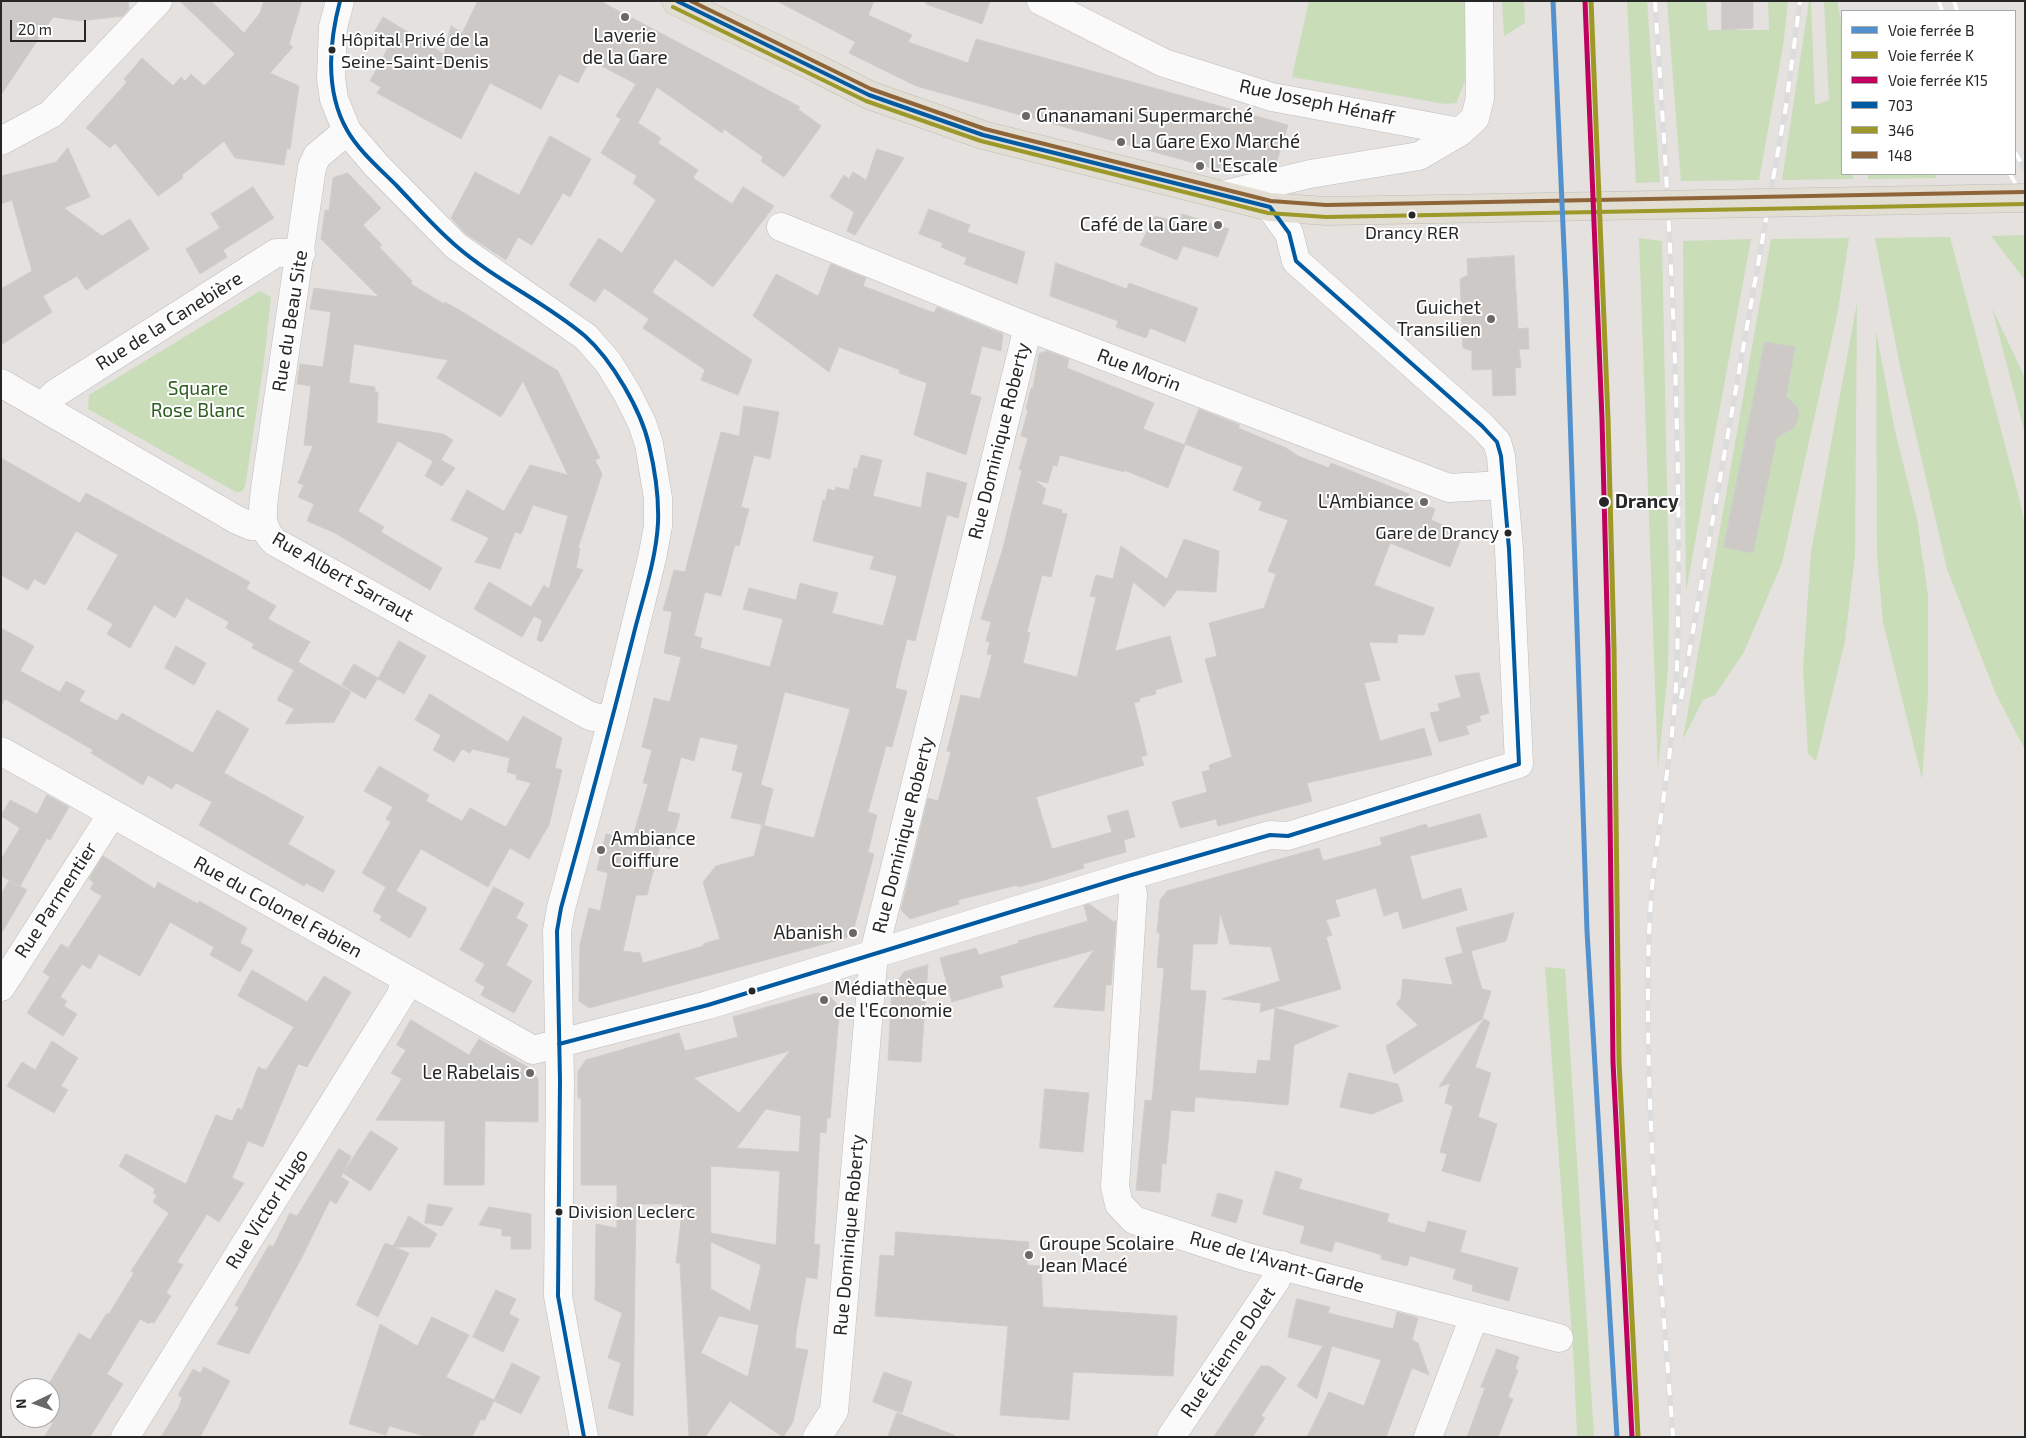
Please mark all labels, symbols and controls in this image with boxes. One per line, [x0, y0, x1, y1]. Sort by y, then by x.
scale bar [12, 10, 89, 42]
legend [1841, 10, 2016, 175]
marker: Laverie de la Gare [619, 11, 631, 23]
text: 20 m [18, 20, 52, 38]
text: Voie ferrée B [1888, 21, 1974, 39]
place label: Laverie de la Gare [582, 25, 668, 69]
place label: Hôpital Privé de la Seine-Saint-Denis [341, 29, 489, 72]
marker: Hôpital Privé de la Seine-Saint-Denis [327, 45, 337, 55]
text: Voie ferrée K [1888, 46, 1974, 64]
text: Voie ferrée K15 [1888, 71, 1988, 89]
street label: Rue Joseph Hénaff [1237, 74, 1397, 130]
text: 703 [1888, 96, 1913, 114]
place label: Gnanamani Supermarché [1036, 105, 1253, 127]
marker: Gnanamani Supermarché [1020, 110, 1032, 122]
text: 346 [1888, 121, 1914, 139]
place label: La Gare Exo Marché [1131, 131, 1300, 153]
marker: La Gare Exo Marché [1115, 136, 1127, 148]
text: 148 [1888, 146, 1912, 164]
place label: L'Escale [1210, 155, 1278, 177]
marker: L'Escale [1194, 160, 1206, 172]
marker: Drancy RER [1407, 210, 1417, 220]
place label: Café de la Gare [1080, 214, 1208, 236]
marker: Café de la Gare [1212, 219, 1224, 231]
place label: Drancy RER [1365, 222, 1459, 244]
street label: Rue du Beau Site [268, 248, 312, 394]
street label: Rue de la Canebière [92, 267, 246, 375]
place label: Guichet Transilien [1397, 297, 1481, 341]
marker: Guichet Transilien [1485, 313, 1497, 325]
street label: Rue Dominique Roberty [964, 340, 1034, 542]
street label: Rue Morin [1094, 344, 1184, 396]
park label: Square Rose Blanc [151, 378, 245, 422]
place label: L'Ambiance [1318, 491, 1414, 513]
place label: Drancy [1615, 491, 1679, 513]
marker: Drancy [1597, 495, 1611, 509]
marker: L'Ambiance [1418, 496, 1430, 508]
place label: Gare de Drancy [1375, 522, 1499, 544]
street label: Rue Albert Sarraut [268, 527, 418, 627]
marker: Gare de Drancy [1503, 528, 1513, 538]
street label: Rue Dominique Roberty [868, 734, 938, 936]
place label: Ambiance Coiffure [611, 828, 696, 872]
street label: Rue Parmentier [10, 838, 102, 962]
marker: Ambiance Coiffure [595, 844, 607, 856]
street label: Rue du Colonel Fabien [190, 851, 366, 963]
place label: Abanish [773, 922, 843, 944]
marker: Abanish [847, 927, 859, 939]
place label: Médiathèque de l'Economie [834, 978, 953, 1022]
unlabelled marker [747, 986, 757, 996]
marker: Médiathèque de l'Economie [818, 994, 830, 1006]
place label: Le Rabelais [422, 1062, 520, 1084]
marker: Le Rabelais [524, 1067, 536, 1079]
street label: Rue Dominique Roberty [829, 1133, 869, 1337]
street label: Rue Victor Hugo [221, 1145, 313, 1273]
place label: Division Leclerc [568, 1201, 695, 1223]
marker: Division Leclerc [554, 1207, 564, 1217]
street label: Rue de l'Avant-Garde [1187, 1226, 1367, 1298]
place label: Groupe Scolaire Jean Macé [1039, 1233, 1174, 1277]
marker: Groupe Scolaire Jean Macé [1023, 1249, 1035, 1261]
street label: Rue Étienne Dolet [1176, 1282, 1280, 1422]
north arrow [10, 1378, 60, 1428]
text: N [12, 1398, 29, 1409]

